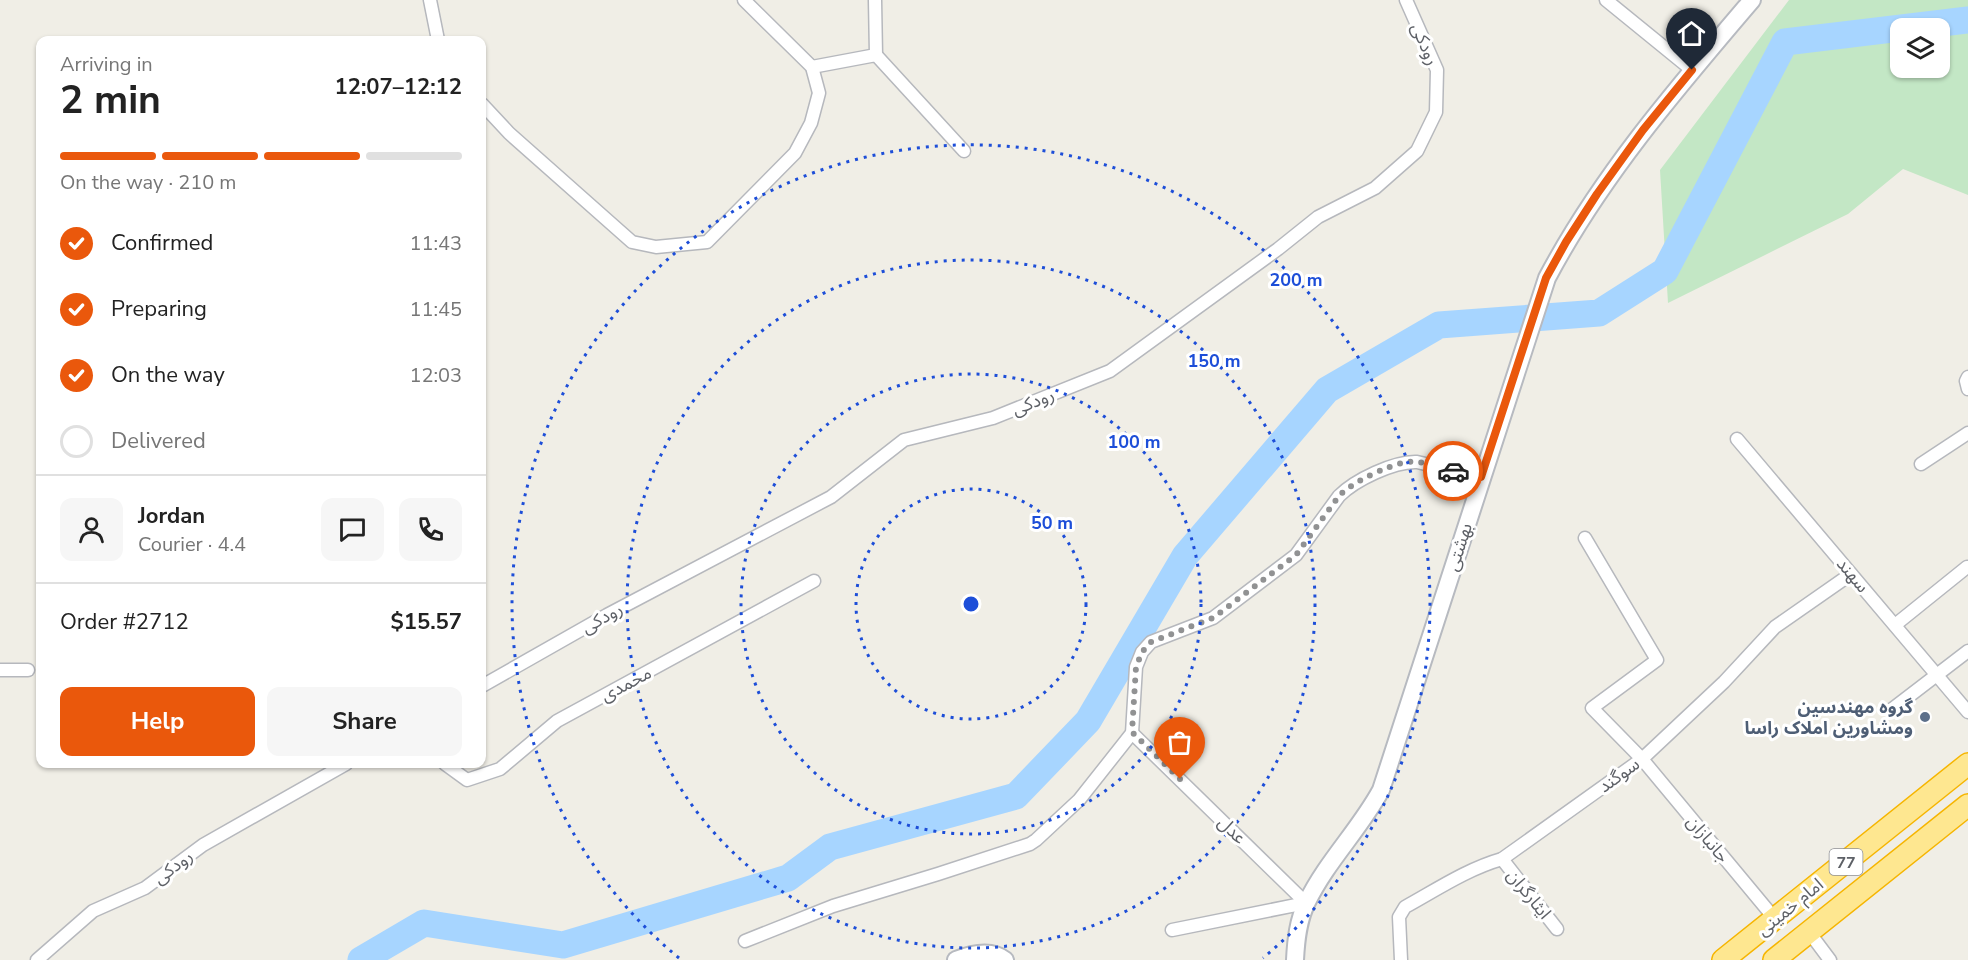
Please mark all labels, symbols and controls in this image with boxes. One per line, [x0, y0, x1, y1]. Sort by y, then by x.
pin [1666, 8, 1717, 70]
icon: home [1675, 17, 1708, 50]
map controls [1890, 18, 1950, 78]
button: layers [1890, 18, 1950, 78]
street label: رودکی [1405, 19, 1445, 69]
text: Arriving in [60, 51, 153, 78]
text: 12:07–12:12 [334, 72, 462, 102]
text: 2 min [60, 74, 161, 127]
text: On the way · 210 m [60, 169, 236, 196]
icon: check [60, 227, 93, 260]
text: Confirmed [111, 228, 213, 258]
text: 11:43 [409, 230, 462, 257]
text: 200 m [1269, 268, 1323, 292]
icon: check [60, 293, 93, 326]
text: Preparing [111, 294, 207, 324]
text: 11:45 [409, 296, 462, 323]
text: 150 m [1187, 349, 1241, 373]
icon: check [60, 359, 93, 392]
text: On the way [111, 360, 225, 390]
text: 12:03 [409, 362, 462, 389]
street label: رودکی [1008, 383, 1058, 421]
text: Delivered [111, 426, 206, 456]
text: 100 m [1107, 430, 1161, 454]
courier [1423, 441, 1483, 501]
icon: car [1437, 455, 1470, 488]
button: person [60, 498, 123, 561]
button: chat [321, 498, 384, 561]
button: phone [399, 498, 462, 561]
text: Jordan [138, 501, 205, 531]
text: 50 m [1031, 511, 1073, 535]
street label: بهشتی [1440, 520, 1478, 574]
text: Courier · 4.4 [138, 531, 246, 558]
street label: سهند [1831, 552, 1875, 598]
centre of rings [961, 594, 981, 614]
street label: رودکی [577, 597, 627, 639]
text: Order #2712 [60, 607, 189, 637]
text: $15.57 [391, 607, 462, 637]
street label: محمدی [596, 661, 656, 707]
button: Help [60, 687, 255, 756]
button: Share [267, 687, 462, 756]
place label: گروه مهندسین ومشاورین املاک راسا [1744, 695, 1914, 740]
marker: گروه مهندسین ومشاورین املاک راسا [1918, 710, 1932, 724]
pin [1154, 717, 1205, 779]
icon: bag [1163, 726, 1196, 759]
street label: سوگند [1593, 752, 1645, 798]
street label: جانبازان [1681, 810, 1735, 868]
street label: عدل [1212, 811, 1252, 849]
street label: رودکی [148, 844, 198, 890]
road number: 77 [1830, 849, 1862, 875]
street label: ایثارگران [1501, 864, 1557, 924]
street label: امام خمینی [1752, 873, 1830, 943]

